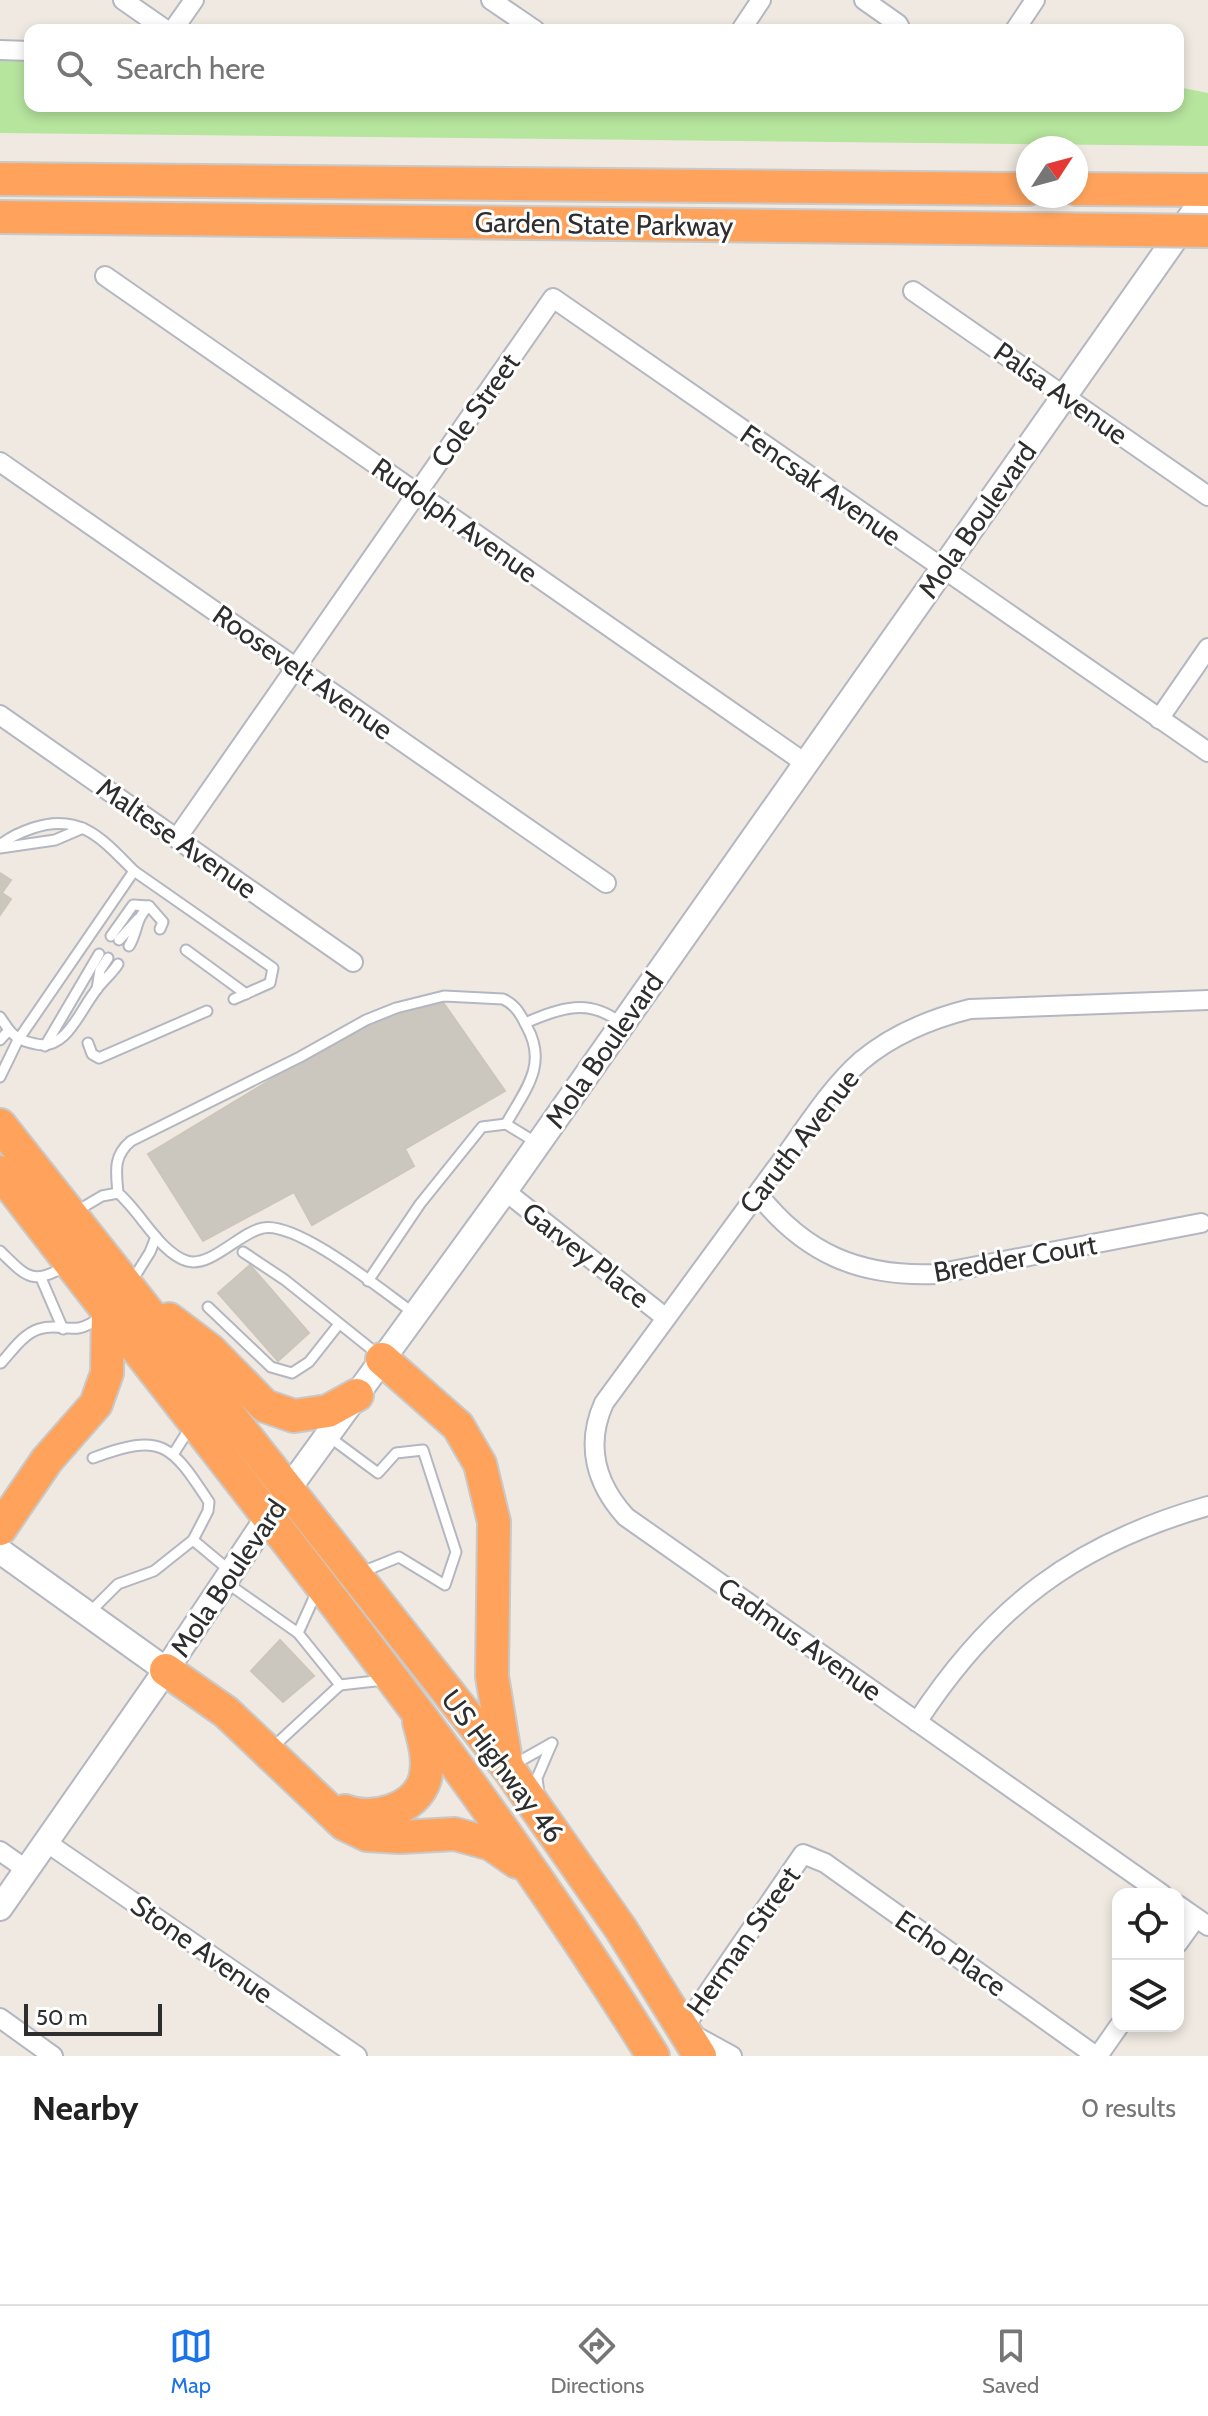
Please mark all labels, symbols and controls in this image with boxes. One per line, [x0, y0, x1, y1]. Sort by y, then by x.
search box [24, 24, 1184, 112]
icon: search [52, 46, 96, 90]
text: Search here [116, 50, 265, 87]
north arrow [1016, 136, 1088, 208]
street label: Garden State Parkway [474, 205, 734, 243]
street label: Palsa Avenue [987, 334, 1135, 452]
street label: Cole Street [423, 346, 527, 474]
street label: Fencsak Avenue [734, 417, 908, 553]
street label: Mola Boulevard [911, 435, 1043, 605]
street label: Rudolph Avenue [366, 450, 544, 590]
street label: Roosevelt Avenue [206, 597, 400, 747]
street label: Maltese Avenue [91, 770, 263, 906]
street label: Mola Boulevard [538, 965, 670, 1135]
street label: Caruth Avenue [732, 1062, 866, 1220]
street label: Garvey Place [516, 1195, 656, 1315]
street label: Bredder Court [931, 1227, 1099, 1289]
street label: Mola Boulevard [163, 1493, 293, 1663]
street label: Cadmus Avenue [712, 1570, 888, 1708]
street label: US Highway 46 [434, 1683, 572, 1849]
street label: Herman Street [679, 1860, 807, 2022]
street label: Stone Avenue [124, 1888, 280, 2010]
map controls [1112, 1888, 1184, 2032]
button: locate [1112, 1888, 1184, 1960]
street label: Echo Place [889, 1903, 1013, 2003]
button: layers [1112, 1960, 1184, 2032]
scale bar [24, 2000, 162, 2036]
text: 50 m [36, 2004, 88, 2031]
text: Nearby [32, 2087, 139, 2129]
text: 0 results [1081, 2092, 1176, 2124]
tab: Map [169, 2324, 213, 2399]
tab: Directions [550, 2324, 644, 2399]
tab: Saved [982, 2324, 1039, 2399]

